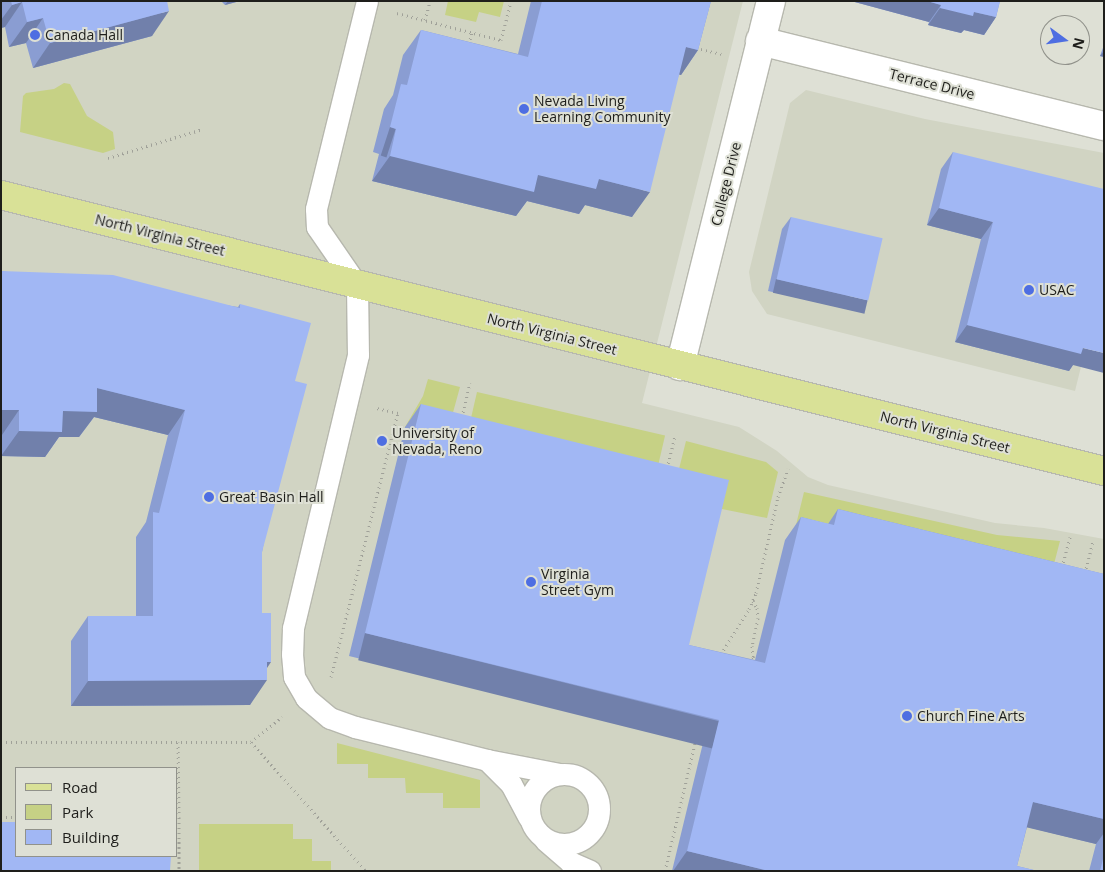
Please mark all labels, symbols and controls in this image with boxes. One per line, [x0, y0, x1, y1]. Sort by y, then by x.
north arrow [1040, 15, 1090, 65]
place label: Canada Hall [45, 27, 123, 43]
marker: Canada Hall [29, 29, 41, 41]
text: N [1068, 36, 1090, 51]
street label: Terrace Drive [888, 65, 976, 103]
place label: Nevada Living Learning Community [534, 93, 670, 125]
marker: Nevada Living Learning Community [518, 103, 530, 115]
street label: College Drive [708, 140, 744, 228]
street label: North Virginia Street [93, 211, 227, 259]
place label: USAC [1039, 282, 1075, 298]
marker: USAC [1023, 284, 1035, 296]
street label: North Virginia Street [485, 310, 619, 358]
street label: North Virginia Street [878, 408, 1012, 456]
place label: University of Nevada, Reno [392, 425, 482, 458]
marker: University of Nevada, Reno [376, 435, 388, 447]
place label: Great Basin Hall [219, 489, 324, 505]
marker: Great Basin Hall [203, 491, 215, 503]
place label: Virginia Street Gym [541, 566, 614, 598]
marker: Virginia Street Gym [525, 576, 537, 588]
place label: Church Fine Arts [917, 708, 1025, 724]
marker: Church Fine Arts [901, 710, 913, 722]
legend [15, 767, 178, 857]
text: Road [62, 777, 98, 797]
text: Park [62, 802, 93, 822]
text: Building [62, 827, 119, 847]

